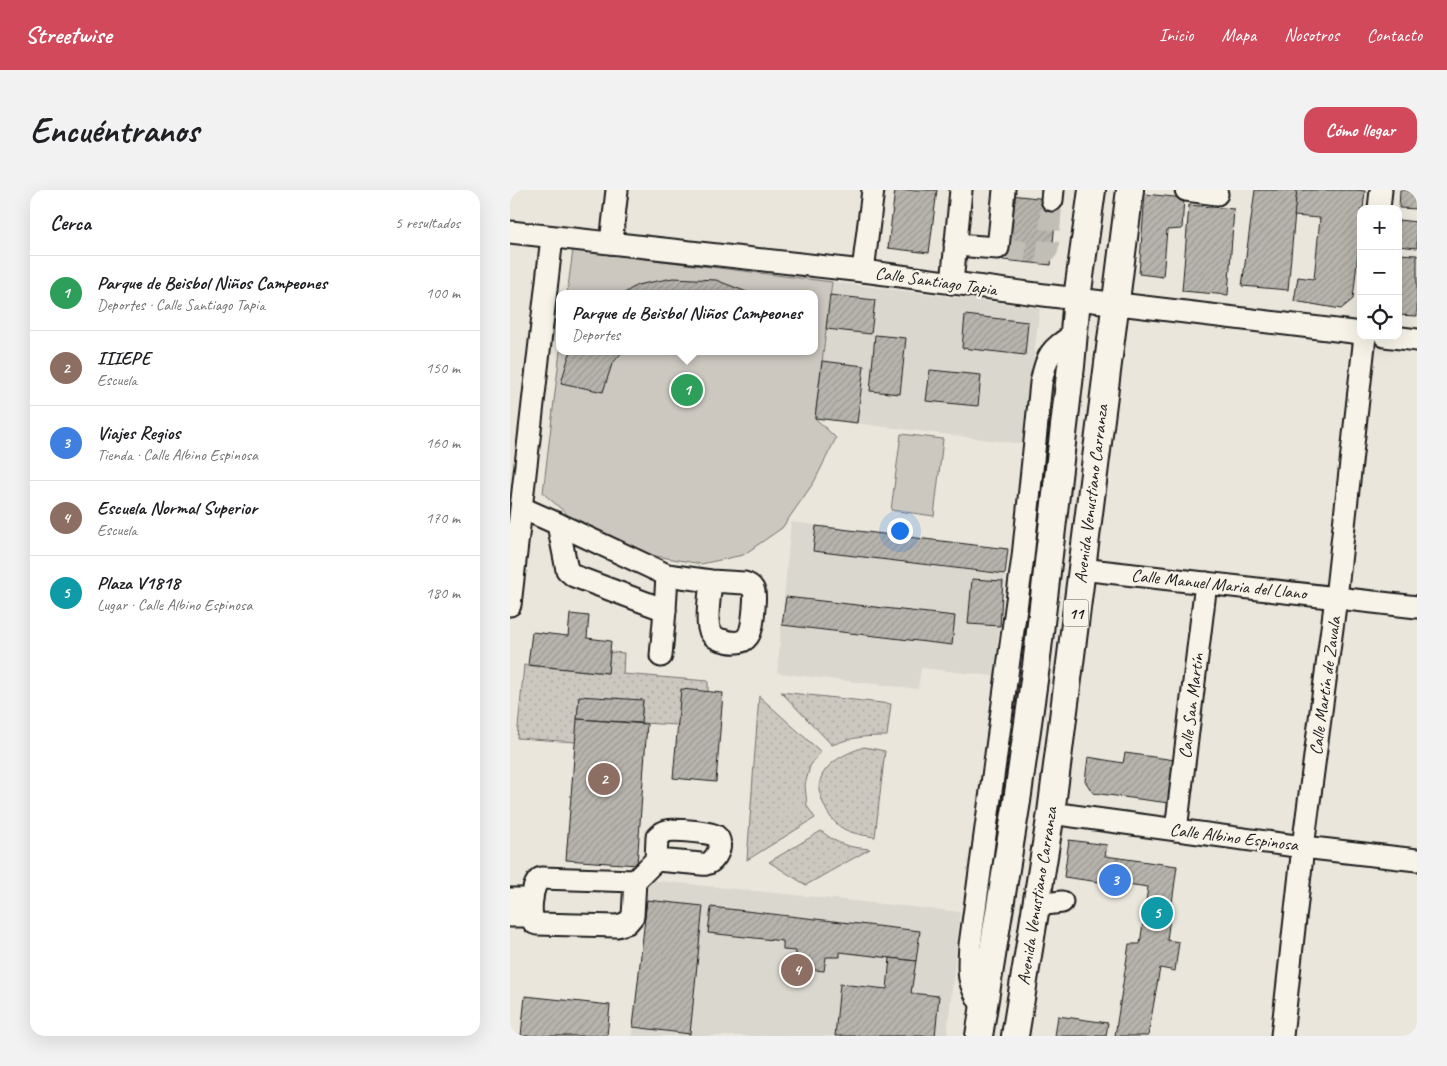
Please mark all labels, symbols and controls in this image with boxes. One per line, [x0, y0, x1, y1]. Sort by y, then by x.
text: Streetwise [25, 20, 111, 50]
text: Inicio [1159, 24, 1193, 46]
text: Mapa [1221, 24, 1256, 46]
text: Nosotros [1284, 24, 1339, 46]
text: Contacto [1367, 24, 1422, 46]
button: Cómo llegar [1304, 107, 1417, 153]
text: Encuéntranos [30, 108, 199, 153]
map controls [1357, 205, 1402, 340]
button: + [1357, 205, 1402, 250]
text: Cerca [50, 210, 91, 236]
text: 5 resultados [395, 213, 460, 233]
button: − [1357, 250, 1402, 295]
street label: Calle Santiago Tapia [874, 262, 1000, 301]
text: Parque de Beisbol Niños Campeones [97, 271, 327, 295]
text: 1 [62, 283, 70, 303]
text: 100 m [426, 283, 460, 303]
popup [556, 290, 818, 355]
text: Deportes · Calle Santiago Tapia [97, 295, 265, 315]
button: locate [1357, 295, 1402, 340]
text: Parque de Beisbol Niños Campeones [572, 301, 802, 325]
text: Deportes [572, 325, 620, 345]
text: IIIEPE [97, 346, 150, 370]
text: 2 [62, 358, 70, 378]
text: 150 m [426, 358, 460, 378]
text: Escuela [97, 370, 137, 390]
pin: 1 [671, 371, 703, 409]
street label: Avenida Venustiano Carranza [1069, 402, 1113, 585]
text: Viajes Regios [97, 421, 180, 445]
text: 3 [62, 433, 70, 453]
text: 160 m [426, 433, 460, 453]
text: Tienda · Calle Albino Espinosa [97, 445, 258, 465]
text: Escuela Normal Superior [97, 496, 257, 520]
text: 4 [62, 508, 70, 528]
text: 170 m [426, 508, 460, 528]
your location [887, 518, 913, 544]
text: Escuela [97, 520, 137, 540]
street label: Calle Manuel Maria del Llano [1130, 564, 1309, 604]
text: Plaza V1818 [97, 571, 180, 595]
text: 5 [63, 583, 69, 603]
text: 180 m [426, 583, 460, 603]
text: Lugar · Calle Albino Espinosa [97, 595, 252, 615]
road number: 11 [1064, 599, 1088, 626]
street label: Calle Martín de Zavala [1304, 614, 1346, 757]
street label: Calle San Martín [1174, 651, 1208, 760]
pin: 2 [588, 760, 620, 798]
street label: Avenida Venustiano Carranza [1012, 804, 1062, 986]
street label: Calle Albino Espinosa [1169, 818, 1300, 856]
pin: 3 [1099, 861, 1131, 899]
pin: 5 [1141, 894, 1173, 932]
pin: 4 [781, 951, 813, 989]

